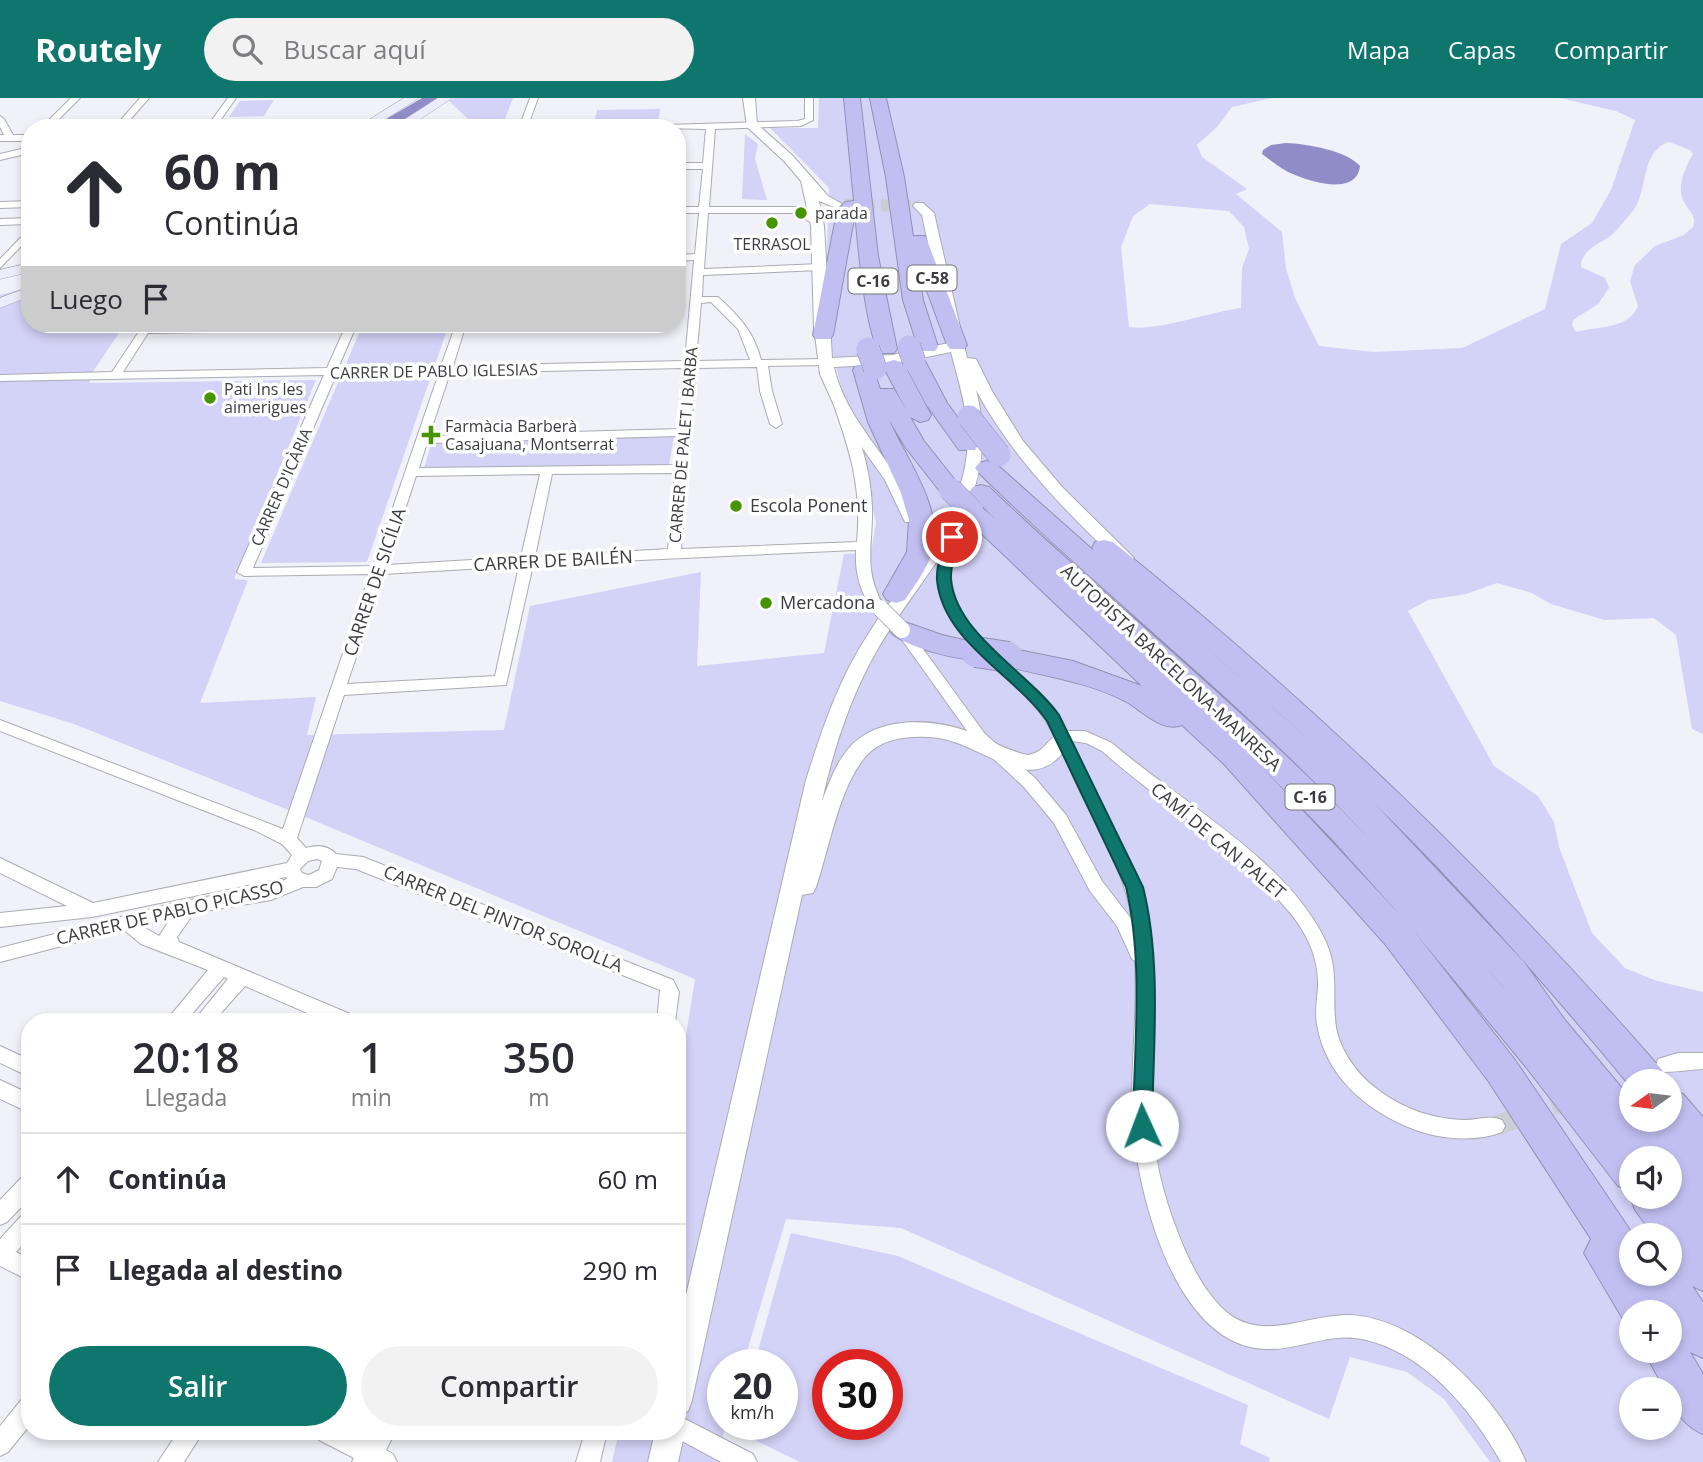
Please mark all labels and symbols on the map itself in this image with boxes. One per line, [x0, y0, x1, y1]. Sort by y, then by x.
place label: parada [815, 202, 868, 224]
marker: parada [793, 205, 809, 221]
marker: TERRASOL [764, 215, 780, 231]
place label: TERRASOL [733, 233, 811, 255]
road number: C-58 [908, 266, 956, 290]
road number: C-16 [848, 268, 898, 294]
street label: CARRER DE PALET I BARBA [663, 345, 703, 544]
street label: CARRER DE PABLO IGLESIAS [330, 358, 538, 384]
place label: Pati Ins les aimerigues [224, 378, 306, 418]
marker: Pati Ins les aimerigues [202, 390, 218, 406]
place label: Farmàcia Barberà Casajuana, Montserrat [445, 415, 614, 455]
street label: CARRER D'ICÀRIA [245, 424, 317, 550]
marker: Farmàcia Barberà Casajuana, Montserrat [423, 427, 439, 443]
place label: Escola Ponent [750, 493, 868, 517]
marker: Escola Ponent [728, 498, 744, 514]
street label: CARRER DE SICÍLIA [337, 504, 411, 659]
pin [922, 507, 982, 567]
street label: CARRER DE BAILÉN [473, 544, 633, 576]
street label: AUTOPISTA BARCELONA-MANRESA [1056, 559, 1288, 776]
place label: Mercadona [780, 590, 875, 614]
marker: Mercadona [758, 595, 774, 611]
street label: CAMÍ DE CAN PALET [1146, 777, 1291, 904]
road number: C-16 [1286, 784, 1334, 810]
street label: CARRER DEL PINTOR SOROLLA [380, 859, 627, 977]
street label: CARRER DE PABLO PICASSO [54, 874, 286, 950]
north arrow [1619, 1069, 1682, 1132]
position arrow [1105, 1089, 1179, 1163]
speed limit sign: 30 [812, 1349, 903, 1440]

